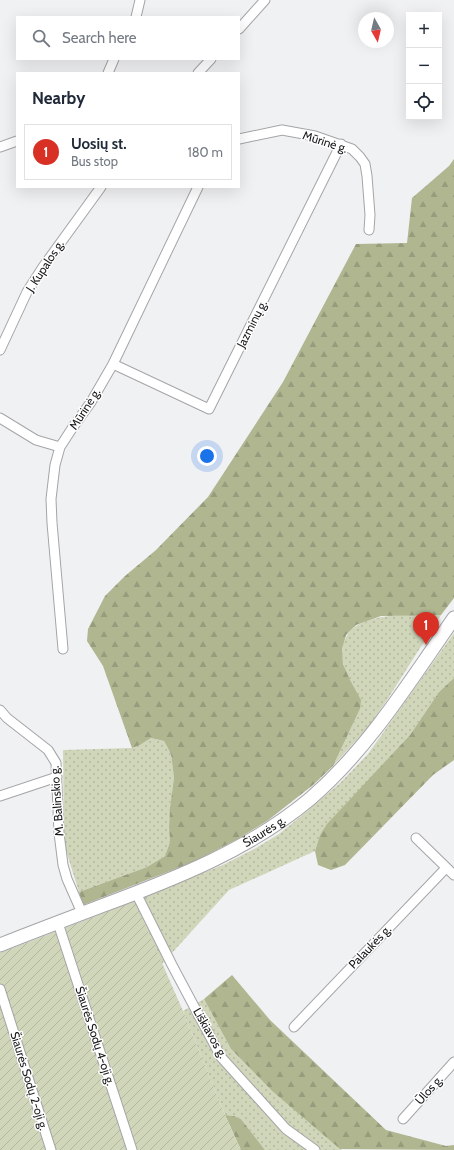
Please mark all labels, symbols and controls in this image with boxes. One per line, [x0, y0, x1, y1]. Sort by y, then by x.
north arrow [358, 12, 394, 48]
map controls [406, 12, 442, 120]
button: + [406, 12, 442, 48]
search box [16, 16, 240, 60]
icon: search [30, 27, 52, 49]
text: Search here [62, 29, 137, 47]
button: − [406, 48, 442, 84]
button: locate [406, 84, 442, 120]
text: Nearby [32, 88, 85, 108]
street label: Mūrinė g. [301, 127, 350, 156]
text: Uosių st. [71, 135, 127, 153]
text: 1 [44, 144, 48, 160]
text: 180 m [187, 144, 223, 160]
text: Bus stop [71, 153, 118, 169]
street label: J. Kupalos g. [22, 237, 67, 295]
street label: Jazminų g. [233, 297, 270, 351]
street label: Mūrinė g. [66, 385, 104, 432]
your location [197, 446, 217, 466]
pin: 1 [413, 612, 439, 645]
street label: M. Balinskio g. [47, 765, 66, 837]
street label: Šiaurės g. [240, 812, 288, 850]
street label: Palaukės g. [345, 922, 394, 972]
street label: Šiaurės Sodų 4-oji g. [72, 984, 119, 1087]
street label: Liškiavos g. [190, 1005, 231, 1061]
street label: Šiaurės Sodų 2-oji g. [7, 1030, 52, 1132]
street label: Ūlos g. [412, 1072, 446, 1107]

